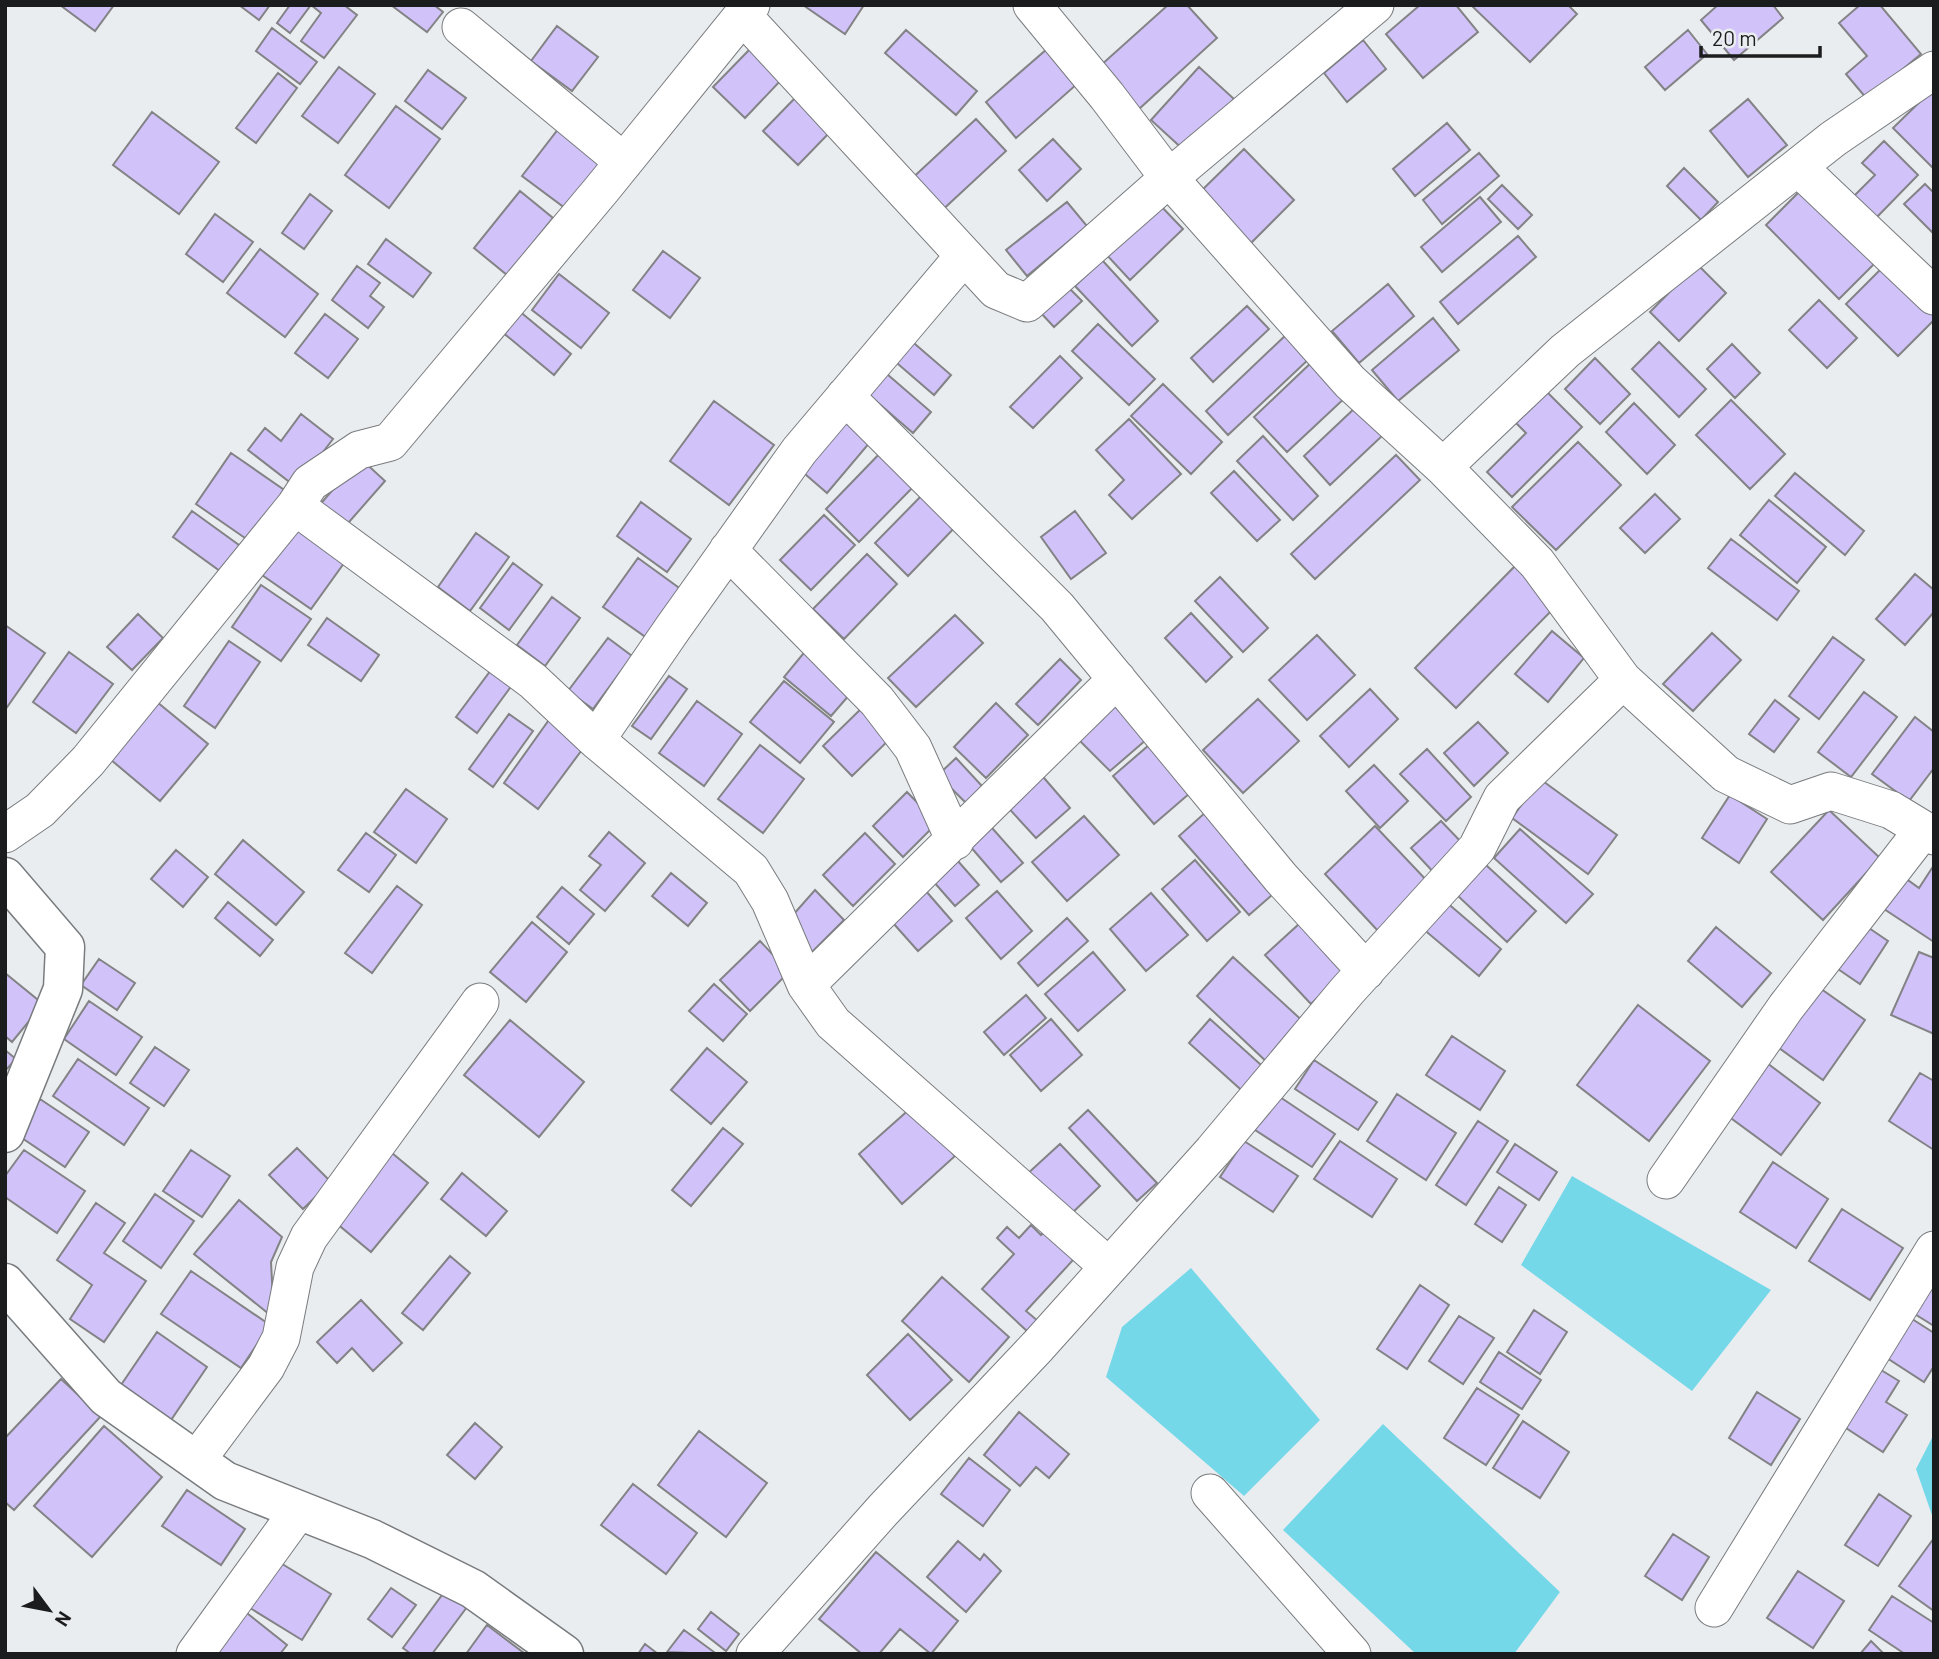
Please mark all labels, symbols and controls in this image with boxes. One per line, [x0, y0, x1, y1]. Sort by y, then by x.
scale bar [1701, 14, 1820, 58]
text: 20 m [1712, 25, 1757, 50]
north arrow [14, 1575, 84, 1645]
text: N [51, 1608, 77, 1631]

